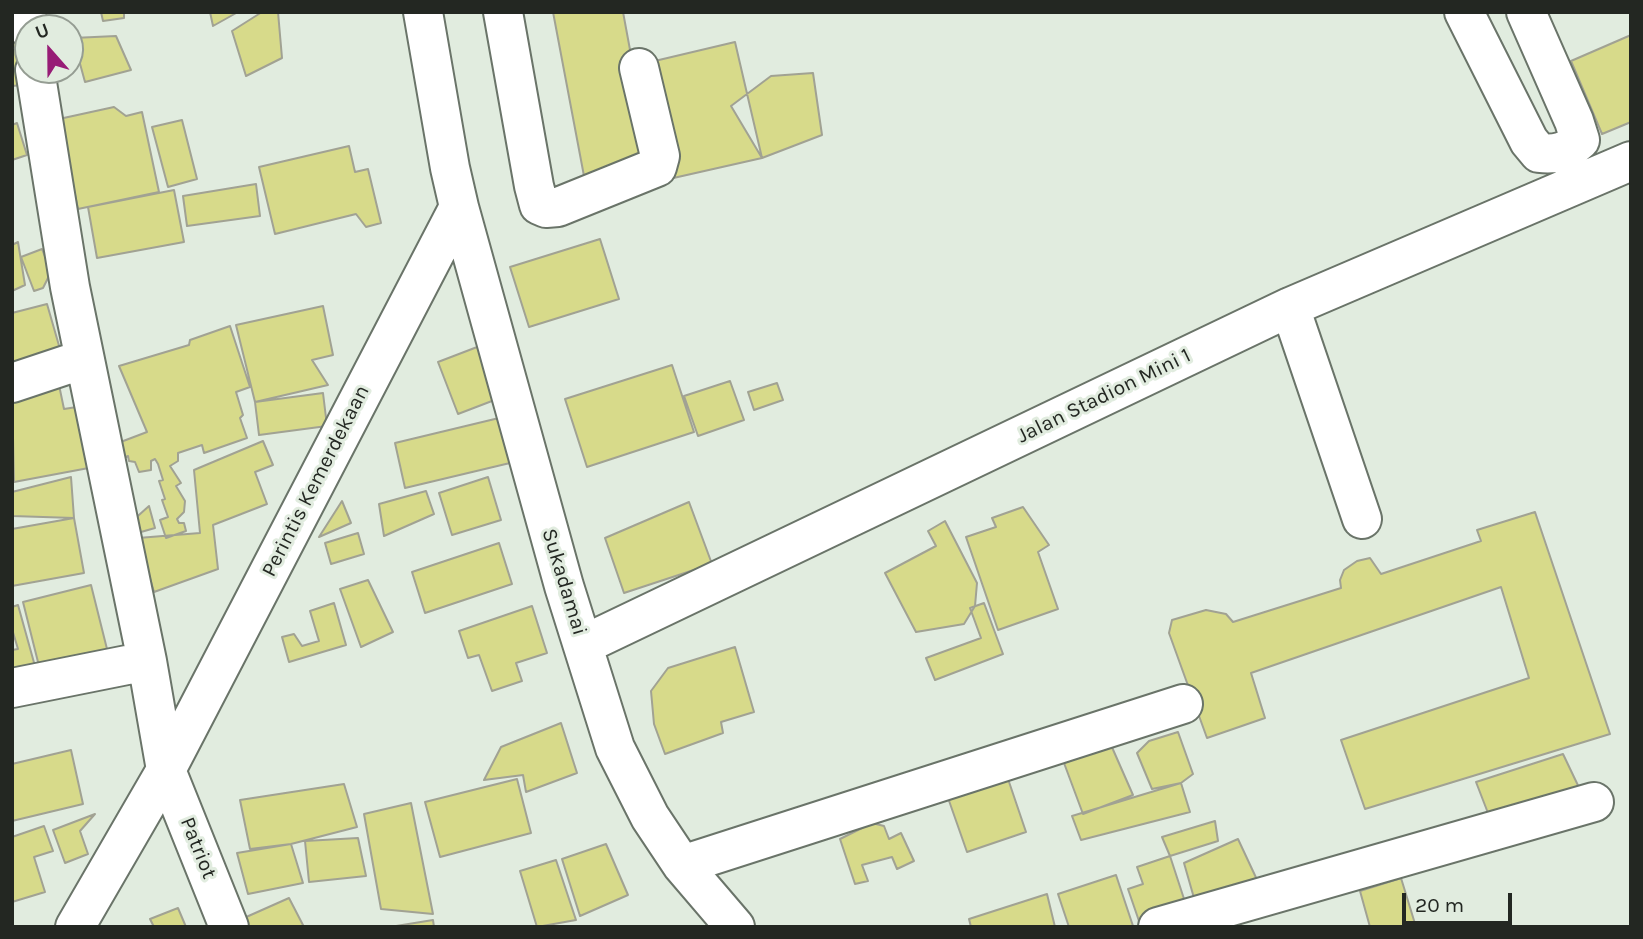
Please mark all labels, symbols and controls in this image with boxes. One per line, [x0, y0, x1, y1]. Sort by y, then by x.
north arrow [14, 14, 84, 84]
text: U [32, 19, 52, 44]
street label: Jalan Stadion Mini 1 [1013, 343, 1195, 449]
street label: Perintis Kemerdekaan [257, 381, 375, 581]
street label: Sukadamai [536, 526, 592, 638]
street label: Patriot [174, 813, 222, 883]
scale bar [1405, 880, 1515, 924]
text: 20 m [1415, 893, 1464, 917]

